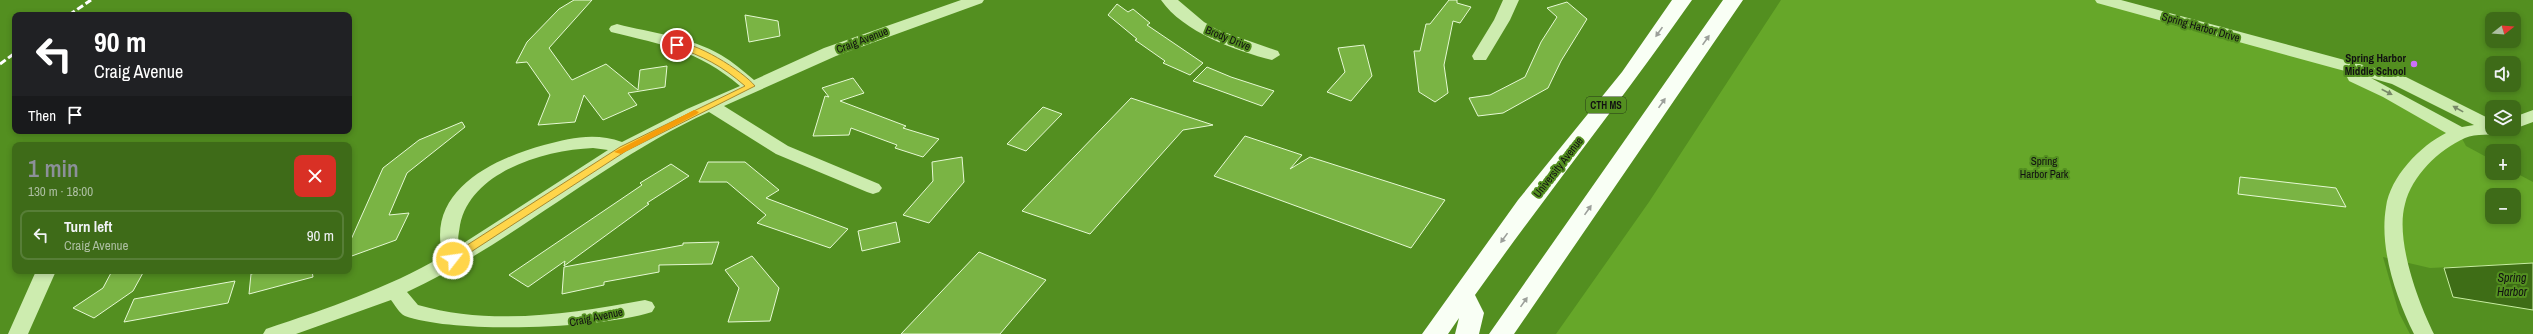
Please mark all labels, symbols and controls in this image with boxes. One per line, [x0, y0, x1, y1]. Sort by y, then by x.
street label: Spring Harbor Drive [2160, 9, 2242, 45]
north arrow [2485, 12, 2521, 48]
map controls [2485, 12, 2521, 224]
text: 90 m [94, 23, 146, 61]
street label: Brody Drive [1203, 23, 1253, 53]
street label: Craig Avenue [834, 24, 890, 56]
one-way arrow [1655, 26, 1663, 37]
icon: left [28, 28, 80, 80]
pin [660, 28, 694, 62]
icon: arrive [666, 34, 688, 56]
one-way arrow [1702, 35, 1710, 46]
place label: Spring Harbor Middle School [2345, 51, 2406, 78]
button: sound [2485, 56, 2521, 92]
text: Craig Avenue [94, 59, 183, 84]
marker: Spring Harbor Middle School [2409, 59, 2419, 69]
one-way arrow [2381, 89, 2393, 96]
road number: CTH MS [1586, 97, 1626, 113]
one-way arrow [1658, 98, 1666, 109]
button: layers [2485, 100, 2521, 136]
icon: arrive [64, 104, 86, 126]
text: Then [28, 105, 56, 126]
one-way arrow [2452, 105, 2463, 112]
street label: University Avenue [1530, 134, 1586, 200]
button: + [2485, 144, 2521, 180]
text: 1 min [28, 152, 79, 184]
park label: Spring Harbor Park [2020, 154, 2069, 181]
button: close [294, 155, 336, 197]
text: 130 m · 18:00 [28, 183, 93, 200]
button: − [2485, 188, 2521, 224]
one-way arrow [1584, 205, 1592, 216]
text: Turn left [64, 216, 112, 237]
icon: left [30, 224, 52, 246]
text: 90 m [307, 225, 334, 246]
one-way arrow [1500, 233, 1508, 243]
text: Craig Avenue [64, 237, 128, 254]
position arrow [432, 238, 474, 280]
water label: Spring Harbor [2497, 270, 2528, 300]
one-way arrow [1520, 297, 1528, 308]
street label: Craig Avenue [568, 304, 624, 330]

